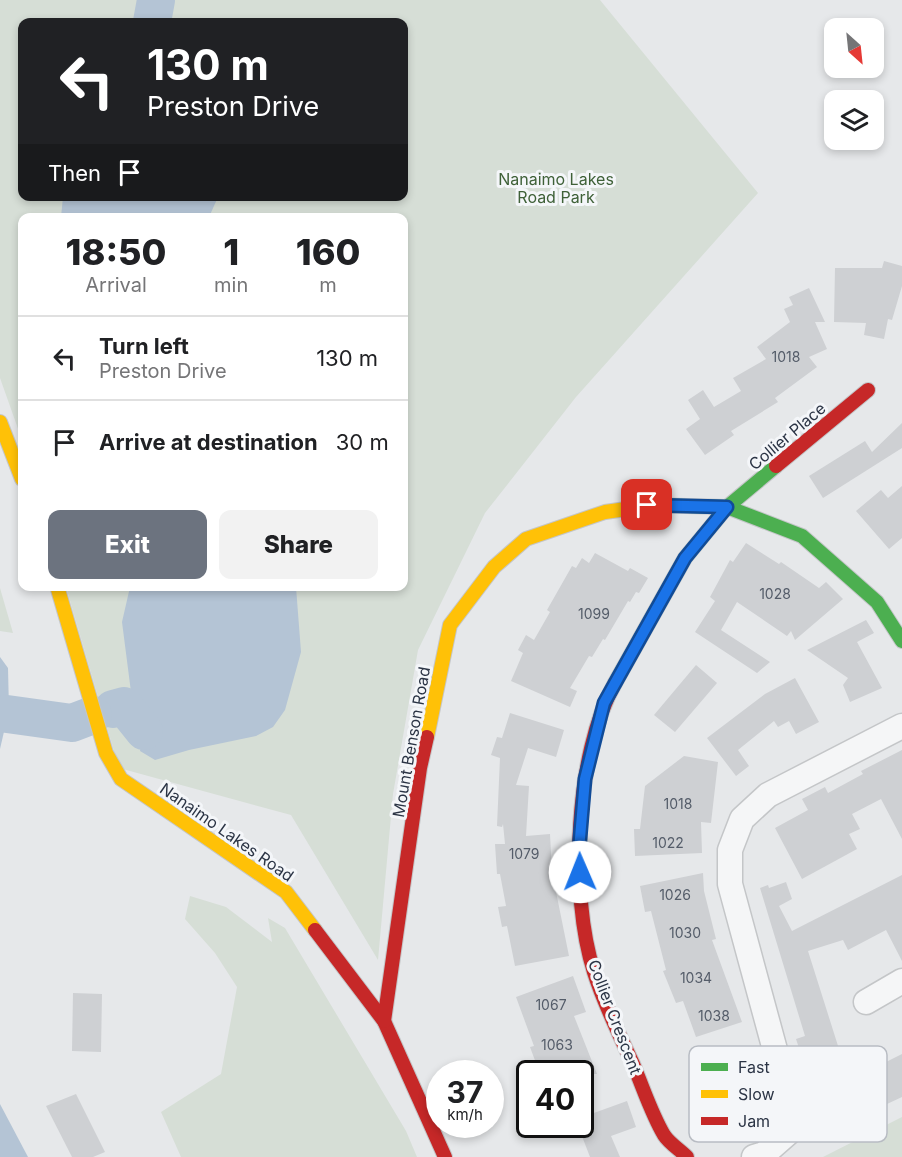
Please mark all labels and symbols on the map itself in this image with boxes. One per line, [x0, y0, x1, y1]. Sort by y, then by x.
north arrow [824, 18, 884, 78]
park label: Nanaimo Lakes Road Park [498, 169, 614, 207]
house number: 1018 [772, 348, 800, 365]
street label: Collier Place [744, 398, 830, 474]
pin [621, 479, 672, 530]
house number: 1028 [759, 585, 791, 602]
house number: 1099 [578, 605, 610, 622]
street label: Mount Benson Road [388, 665, 434, 819]
street label: Nanaimo Lakes Road [156, 778, 298, 886]
house number: 1018 [664, 795, 692, 812]
house number: 1022 [652, 834, 684, 851]
position arrow [548, 840, 612, 904]
house number: 1079 [509, 845, 539, 862]
house number: 1026 [659, 886, 691, 903]
house number: 1030 [669, 924, 701, 941]
street label: Collier Crescent [584, 957, 646, 1077]
house number: 1034 [680, 969, 712, 986]
house number: 1067 [535, 996, 567, 1013]
house number: 1038 [698, 1007, 730, 1024]
house number: 1063 [541, 1036, 573, 1053]
legend [689, 1046, 887, 1142]
text: Fast [738, 1057, 770, 1077]
speed limit sign: 40 [516, 1060, 594, 1138]
text: Slow [738, 1084, 775, 1104]
text: Jam [738, 1111, 770, 1131]

